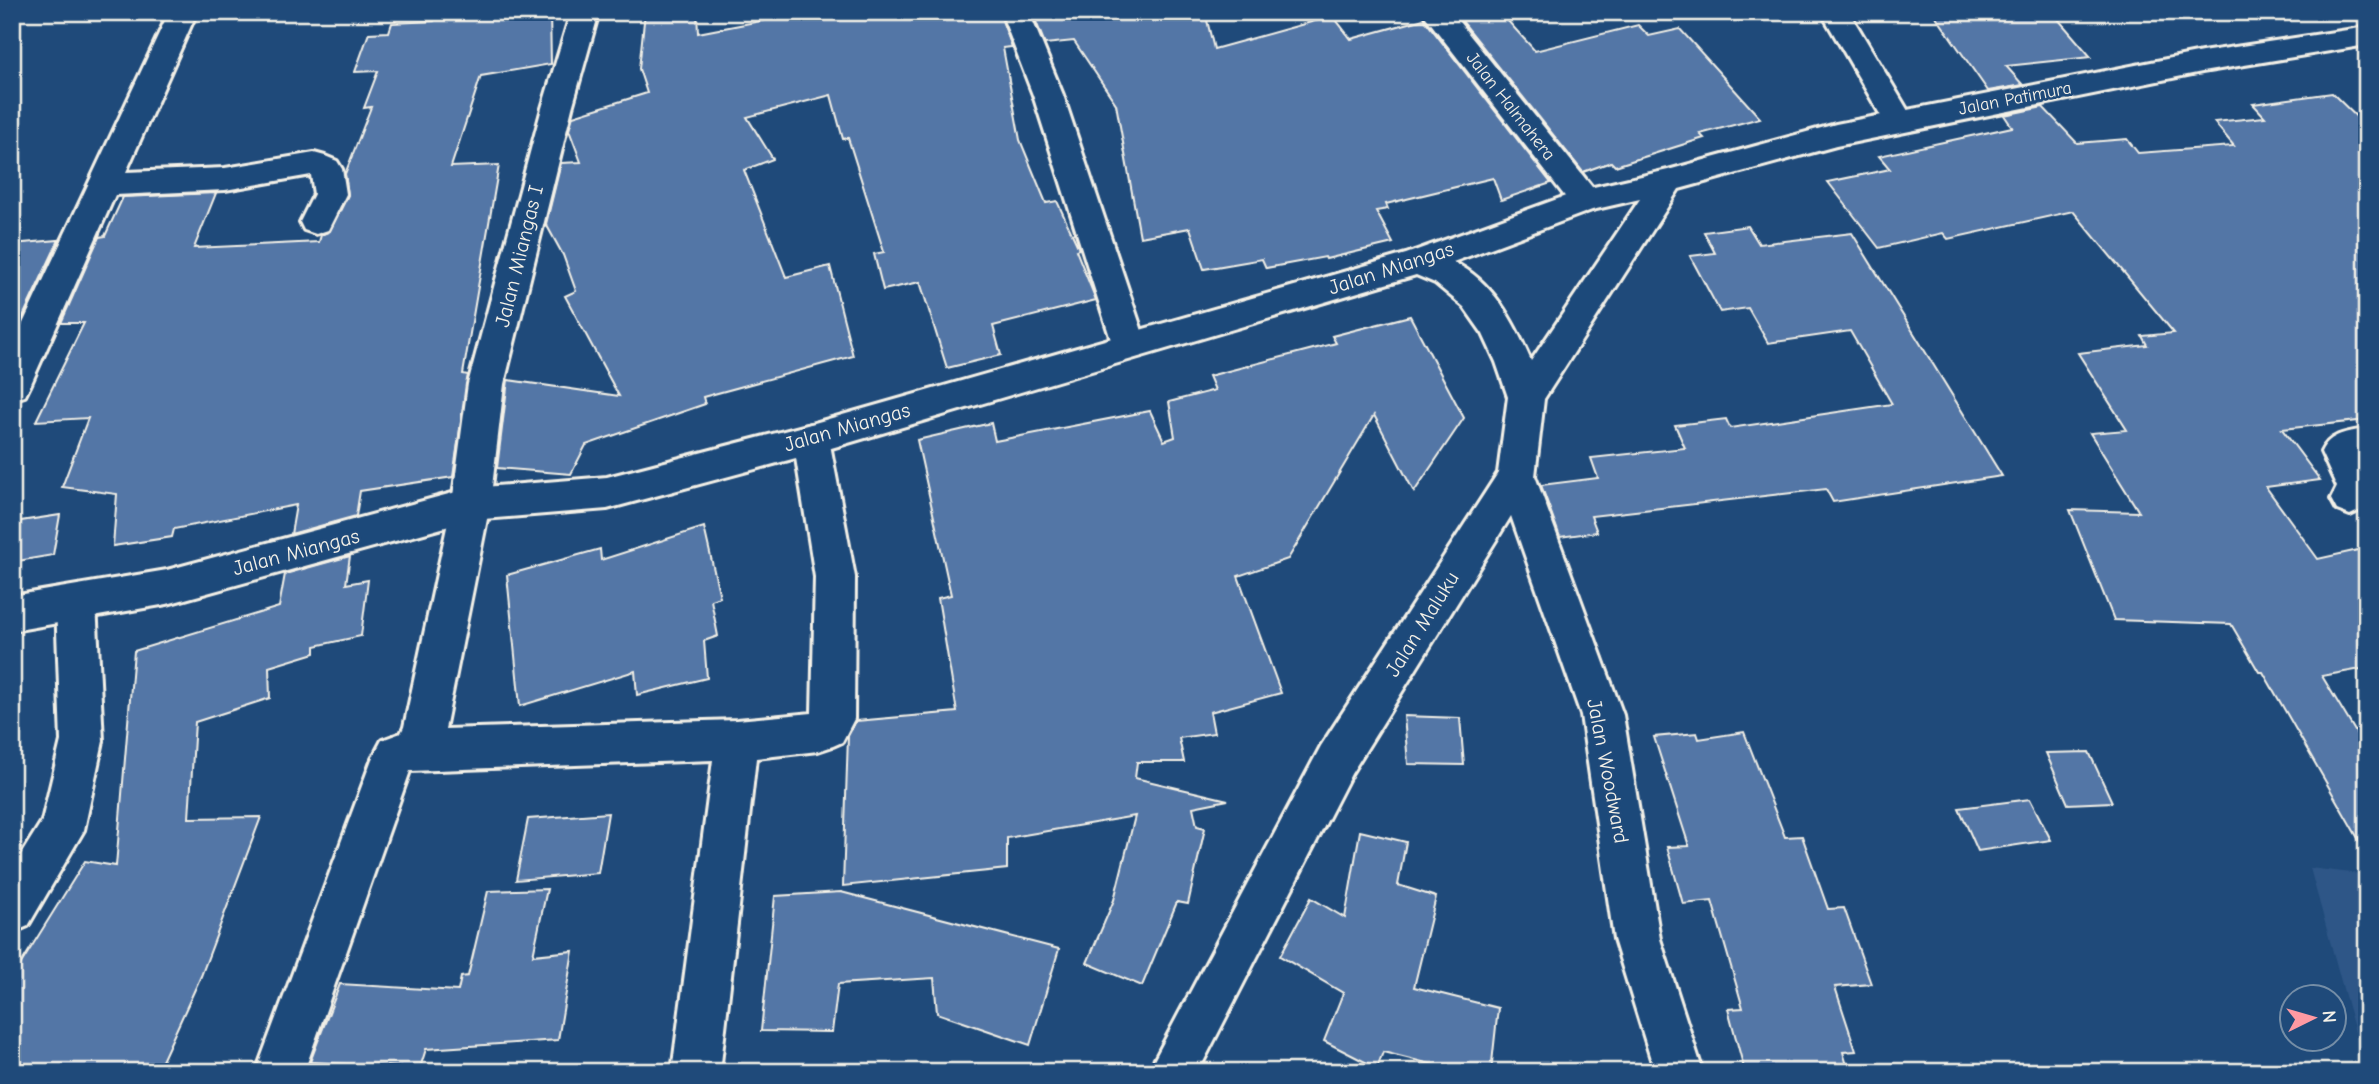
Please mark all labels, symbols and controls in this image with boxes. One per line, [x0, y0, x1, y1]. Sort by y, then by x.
street label: Jalan Halmahera [1462, 48, 1559, 165]
street label: Jalan Patimura [1957, 77, 2073, 120]
street label: Jalan Miangas I [490, 183, 548, 329]
street label: Jalan Miangas [1325, 236, 1457, 300]
street label: Jalan Miangas [781, 398, 913, 456]
street label: Jalan Miangas [230, 524, 362, 580]
street label: Jalan Maluku [1380, 567, 1464, 681]
street label: Jalan Woodward [1582, 697, 1634, 845]
north arrow [2278, 982, 2348, 1052]
text: N [2317, 1009, 2340, 1024]

